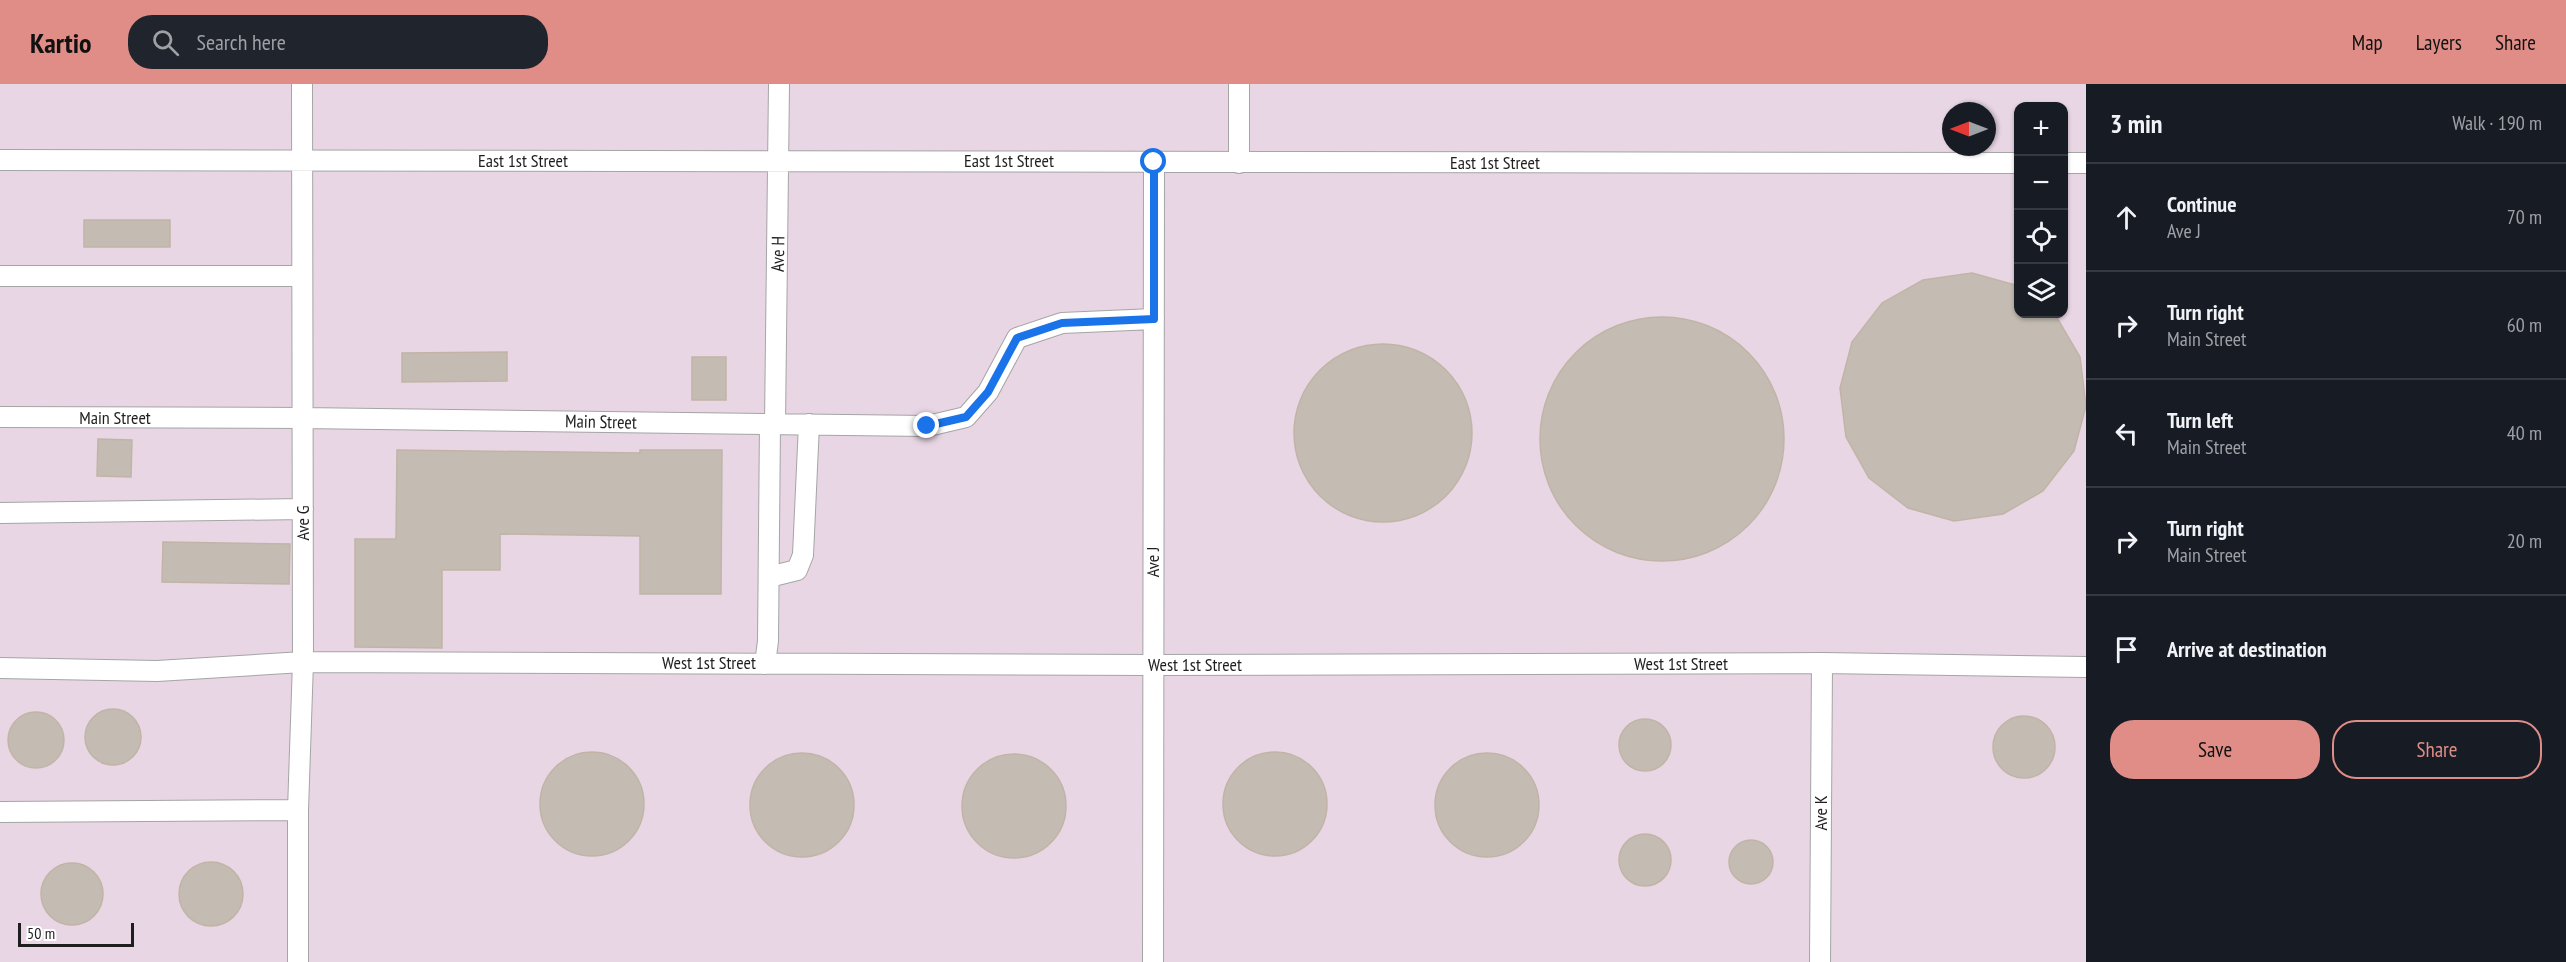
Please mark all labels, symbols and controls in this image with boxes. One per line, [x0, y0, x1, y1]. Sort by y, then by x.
search box [128, 15, 548, 69]
text: Kartio [30, 24, 92, 61]
icon: search [149, 26, 182, 59]
text: Search here [197, 28, 286, 56]
text: Map [2352, 29, 2383, 56]
text: Layers [2416, 29, 2462, 56]
text: Share [2495, 29, 2536, 56]
north arrow [1942, 102, 1996, 156]
map controls [2014, 102, 2068, 318]
button: + [2014, 102, 2068, 156]
text: 3 min [2110, 107, 2163, 140]
text: Walk · 190 m [2452, 110, 2542, 136]
route start [1140, 148, 1166, 174]
street label: East 1st Street [478, 149, 568, 172]
street label: East 1st Street [964, 149, 1054, 172]
street label: East 1st Street [1450, 151, 1540, 174]
button: − [2014, 156, 2068, 210]
text: Continue [2167, 190, 2237, 218]
icon: ahead [2110, 201, 2143, 234]
text: 70 m [2507, 204, 2542, 230]
button: locate [2014, 210, 2068, 264]
text: Ave J [2167, 218, 2201, 244]
street label: Ave H [766, 236, 789, 272]
button: layers [2014, 264, 2068, 318]
text: Turn right [2167, 298, 2244, 326]
icon: right [2110, 309, 2143, 342]
text: 60 m [2507, 312, 2542, 338]
text: Main Street [2167, 326, 2247, 352]
street label: Main Street [79, 406, 151, 429]
text: Turn left [2167, 406, 2233, 434]
street label: Main Street [565, 409, 637, 434]
route end [913, 412, 939, 438]
icon: left [2110, 417, 2143, 450]
text: 40 m [2507, 420, 2542, 446]
text: Main Street [2167, 434, 2247, 460]
street label: Ave G [291, 505, 314, 541]
text: Turn right [2167, 514, 2244, 542]
icon: right [2110, 525, 2143, 558]
text: 20 m [2507, 528, 2542, 554]
text: Main Street [2167, 542, 2247, 568]
street label: Ave J [1141, 547, 1164, 577]
icon: arrive [2110, 633, 2143, 666]
text: Arrive at destination [2167, 635, 2327, 663]
street label: West 1st Street [662, 651, 756, 674]
street label: West 1st Street [1634, 652, 1728, 675]
street label: West 1st Street [1148, 653, 1242, 676]
button: Save [2110, 720, 2320, 779]
button: Share [2332, 720, 2542, 779]
street label: Ave K [1809, 795, 1832, 831]
scale bar [18, 920, 134, 948]
text: 50 m [27, 923, 55, 943]

